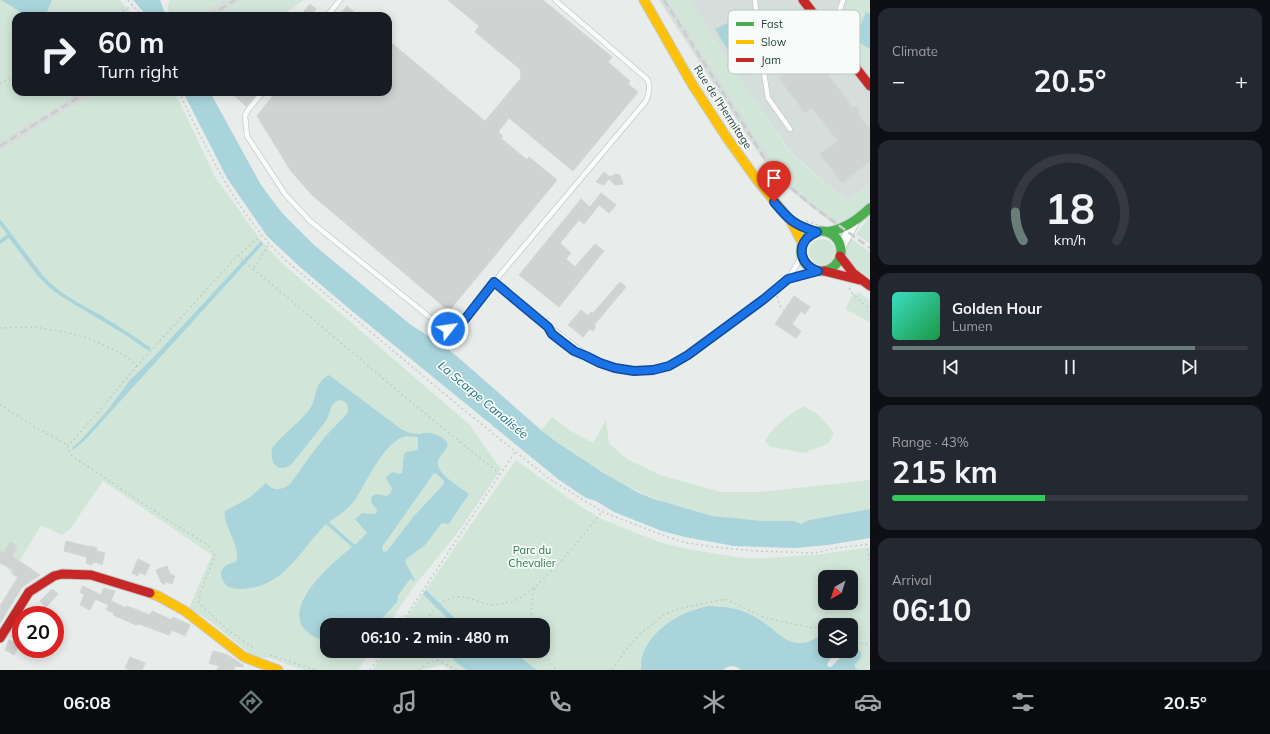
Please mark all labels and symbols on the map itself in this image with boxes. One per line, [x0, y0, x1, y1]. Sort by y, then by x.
legend [728, 10, 860, 74]
text: Fast [761, 17, 783, 31]
text: Slow [761, 35, 787, 49]
text: Jam [761, 53, 781, 67]
street label: Rue de l'Hermitage [691, 62, 755, 152]
pin [757, 161, 791, 202]
position arrow [427, 308, 469, 350]
water label: La Scarpe Canalisée [435, 358, 532, 442]
park label: Parc du Chevalier [508, 543, 556, 570]
north arrow [818, 570, 858, 610]
speed limit sign: 20 [12, 606, 64, 658]

